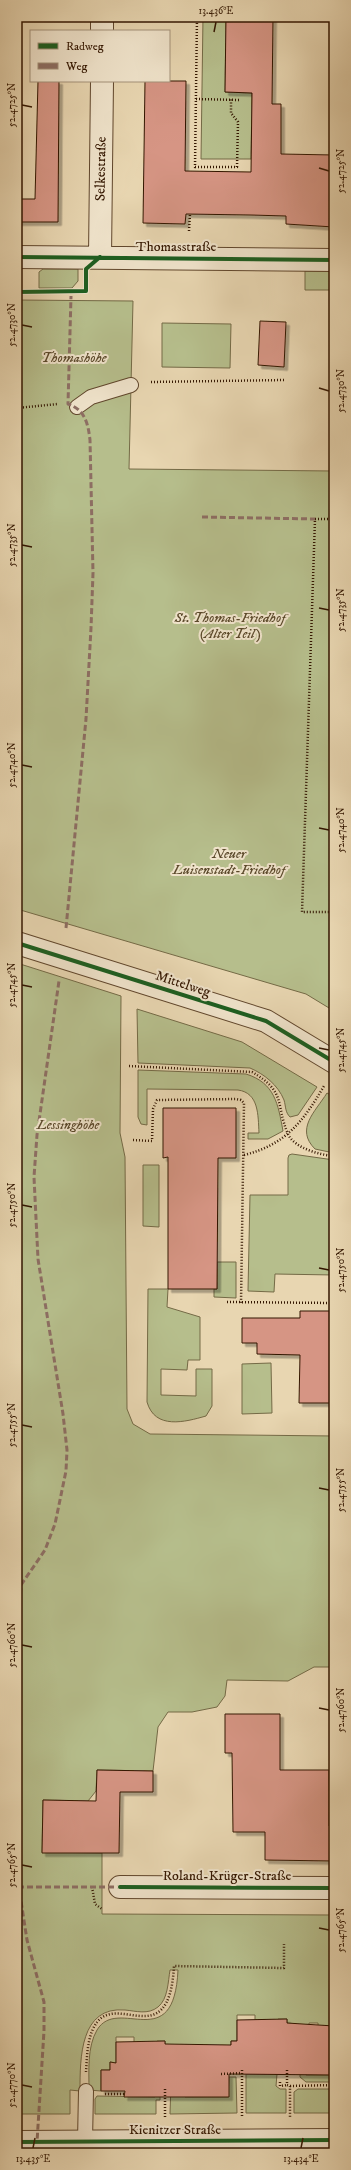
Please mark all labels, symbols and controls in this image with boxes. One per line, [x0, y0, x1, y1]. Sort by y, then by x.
text: 13.436°E [199, 5, 233, 17]
legend [30, 30, 170, 82]
text: Radweg [66, 39, 104, 54]
text: Weg [65, 59, 87, 74]
text: 52.4725°N [6, 83, 18, 127]
street label: Selkestraße [91, 136, 111, 201]
text: 52.4725°N [335, 149, 347, 193]
street label: Thomasstraße [136, 238, 216, 256]
text: 52.4730°N [6, 303, 18, 347]
park label: Thomashöhe [41, 349, 108, 367]
text: 52.4730°N [335, 369, 347, 413]
text: 52.4735°N [6, 523, 18, 567]
text: 52.4735°N [335, 588, 347, 632]
park label: St. Thomas-Friedhof (Alter Teil) [174, 609, 289, 643]
text: 52.4740°N [6, 742, 18, 788]
text: 52.4740°N [335, 807, 347, 853]
park label: Neuer Luisenstadt-Friedhof [172, 845, 289, 879]
text: 52.4745°N [6, 962, 18, 1008]
street label: Mittelweg [153, 967, 213, 1001]
text: 52.4745°N [335, 1027, 347, 1073]
park label: Lessinghöhe [36, 1116, 100, 1134]
text: 52.4750°N [6, 1183, 18, 1227]
text: 52.4750°N [335, 1248, 347, 1292]
text: 52.4755°N [6, 1403, 18, 1447]
text: 52.4755°N [335, 1468, 347, 1512]
text: 52.4760°N [6, 1622, 18, 1668]
text: 52.4760°N [335, 1687, 347, 1733]
text: 52.4765°N [6, 1843, 18, 1887]
street label: Roland-Krüger-Straße [163, 1867, 292, 1885]
text: 52.4765°N [335, 1908, 347, 1952]
text: 52.4770°N [6, 2062, 18, 2108]
street label: Kienitzer Straße [129, 2121, 221, 2139]
text: 13.435°E [16, 2153, 50, 2165]
text: 13.434°E [283, 2153, 319, 2165]

